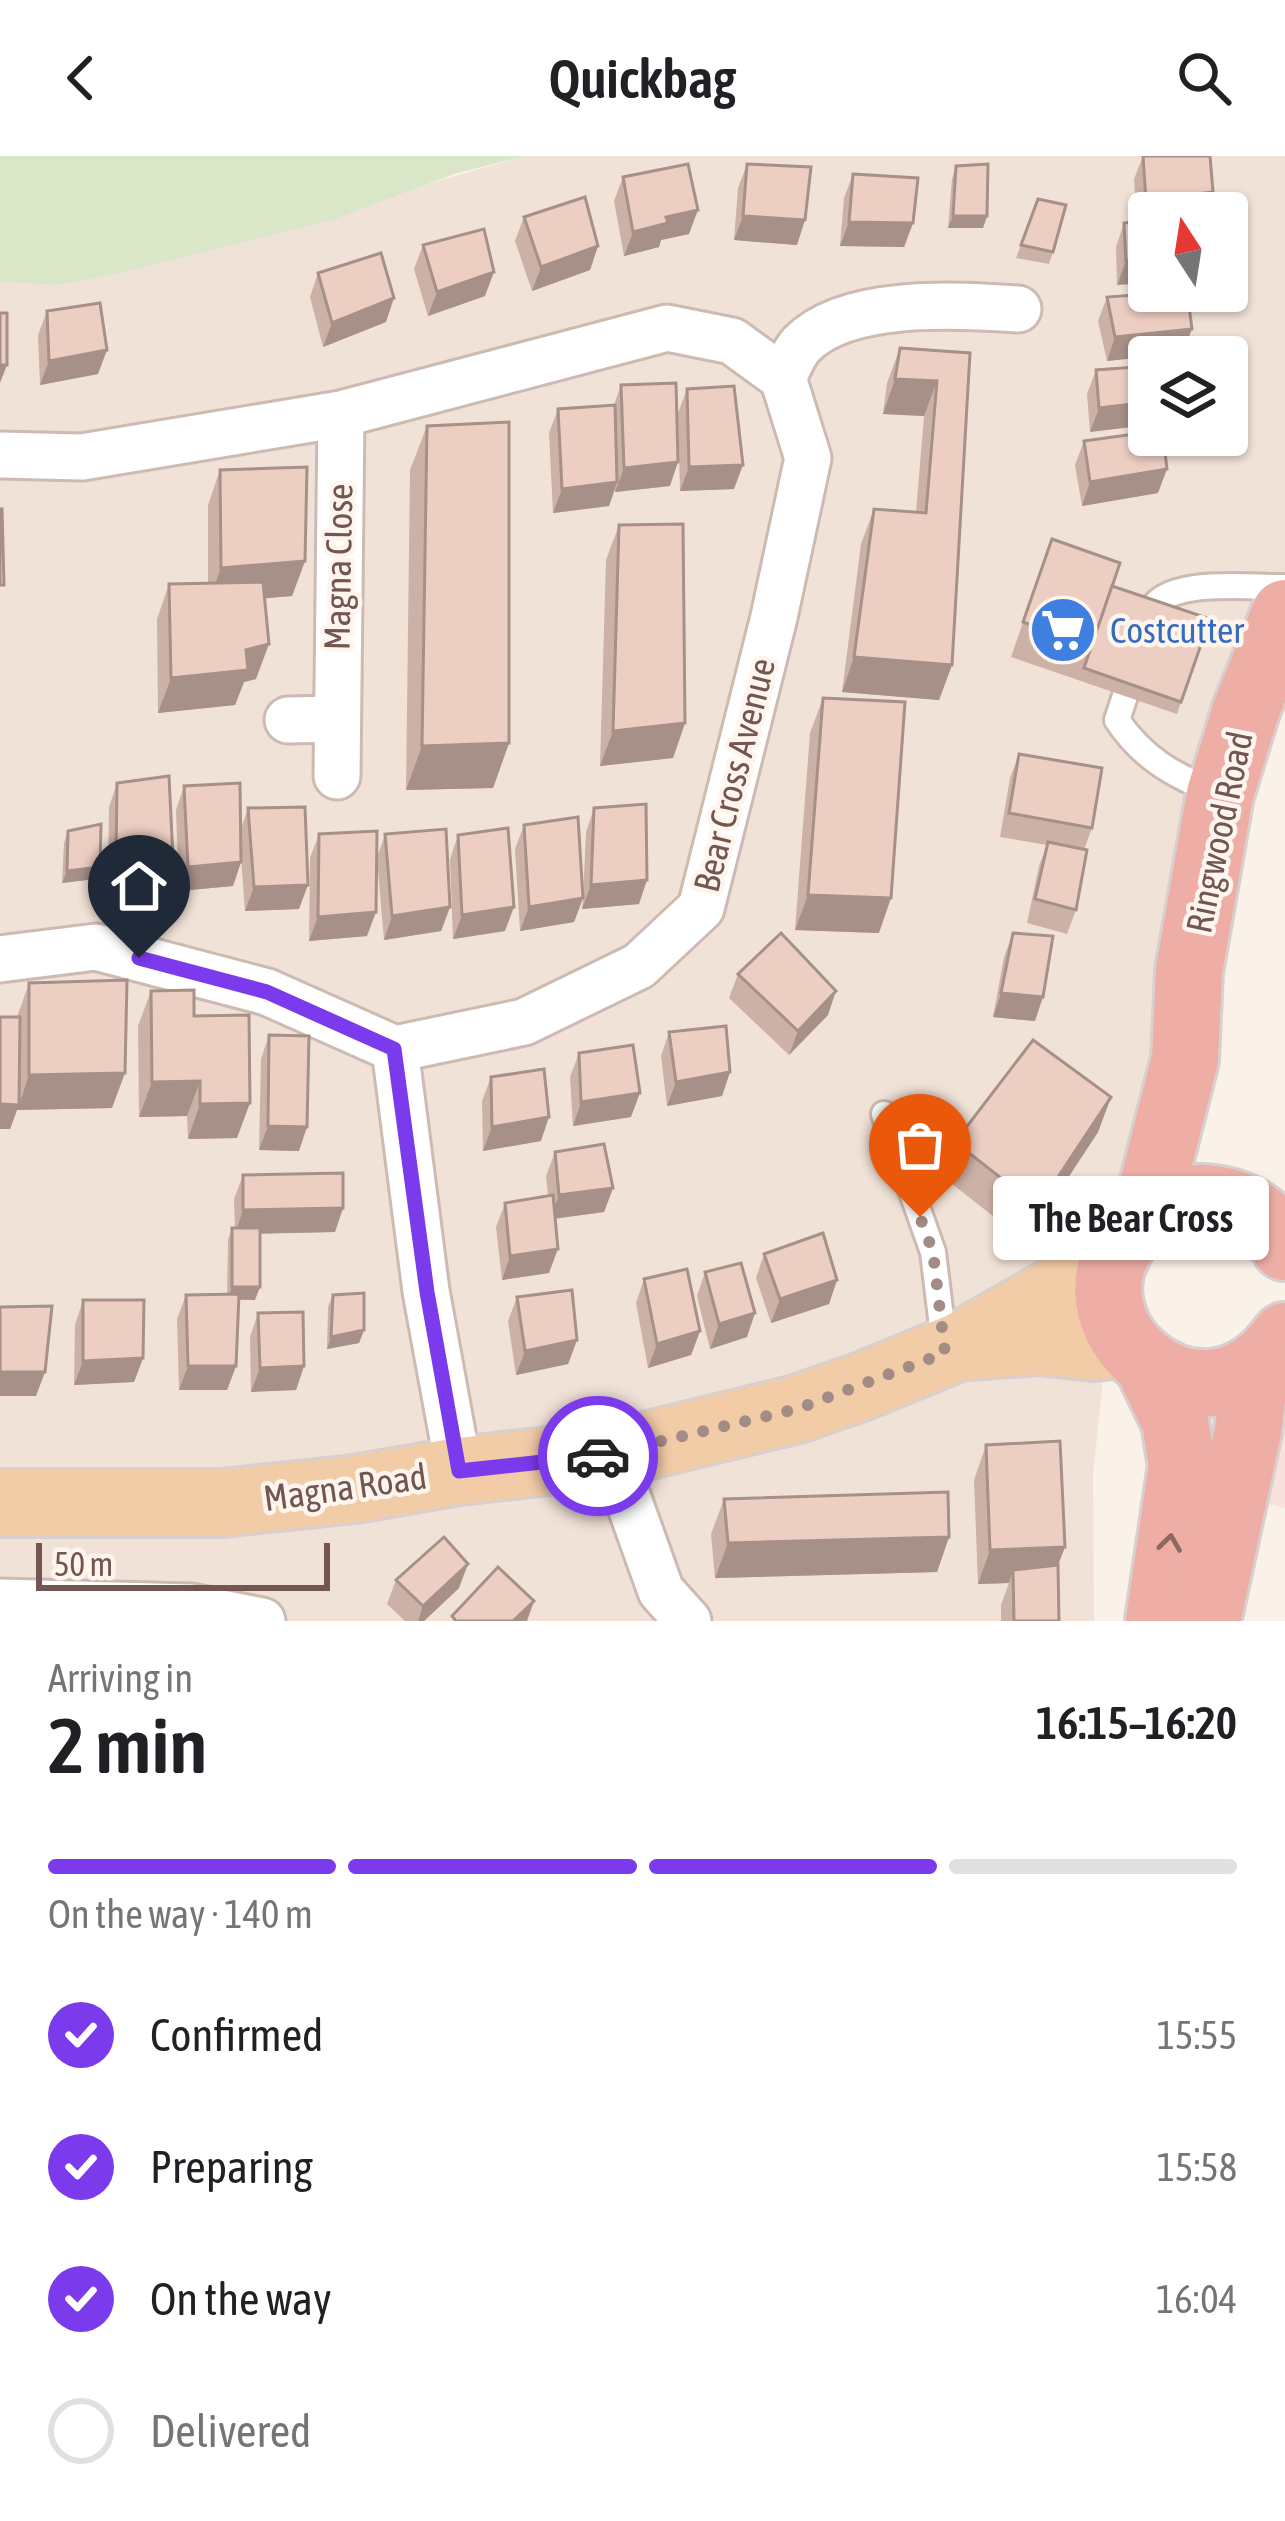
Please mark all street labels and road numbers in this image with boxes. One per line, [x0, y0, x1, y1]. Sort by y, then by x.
street label: Magna Close [316, 483, 360, 651]
street label: Bear Cross Avenue [685, 654, 783, 896]
street label: Ringwood Road [1177, 727, 1261, 937]
street label: Magna Road [261, 1455, 429, 1519]

